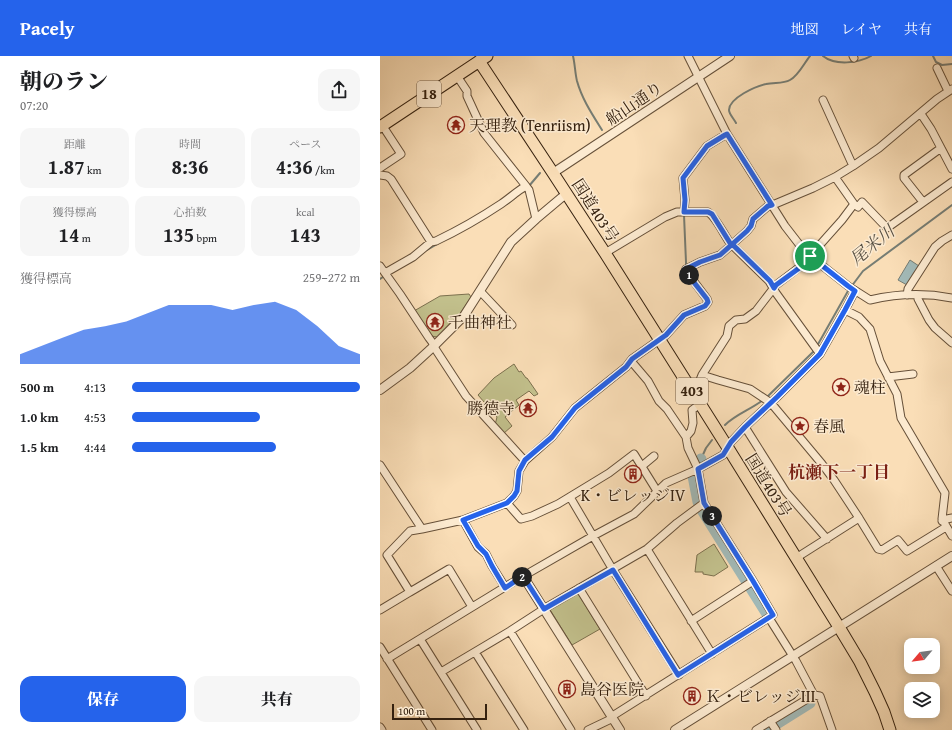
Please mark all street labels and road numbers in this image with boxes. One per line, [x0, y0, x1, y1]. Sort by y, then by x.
street label: 船山通り [601, 75, 667, 131]
road number: 18 [417, 81, 441, 107]
street label: 国道403号 [567, 174, 625, 246]
road number: 403 [676, 378, 708, 404]
street label: 国道403号 [740, 448, 798, 522]

